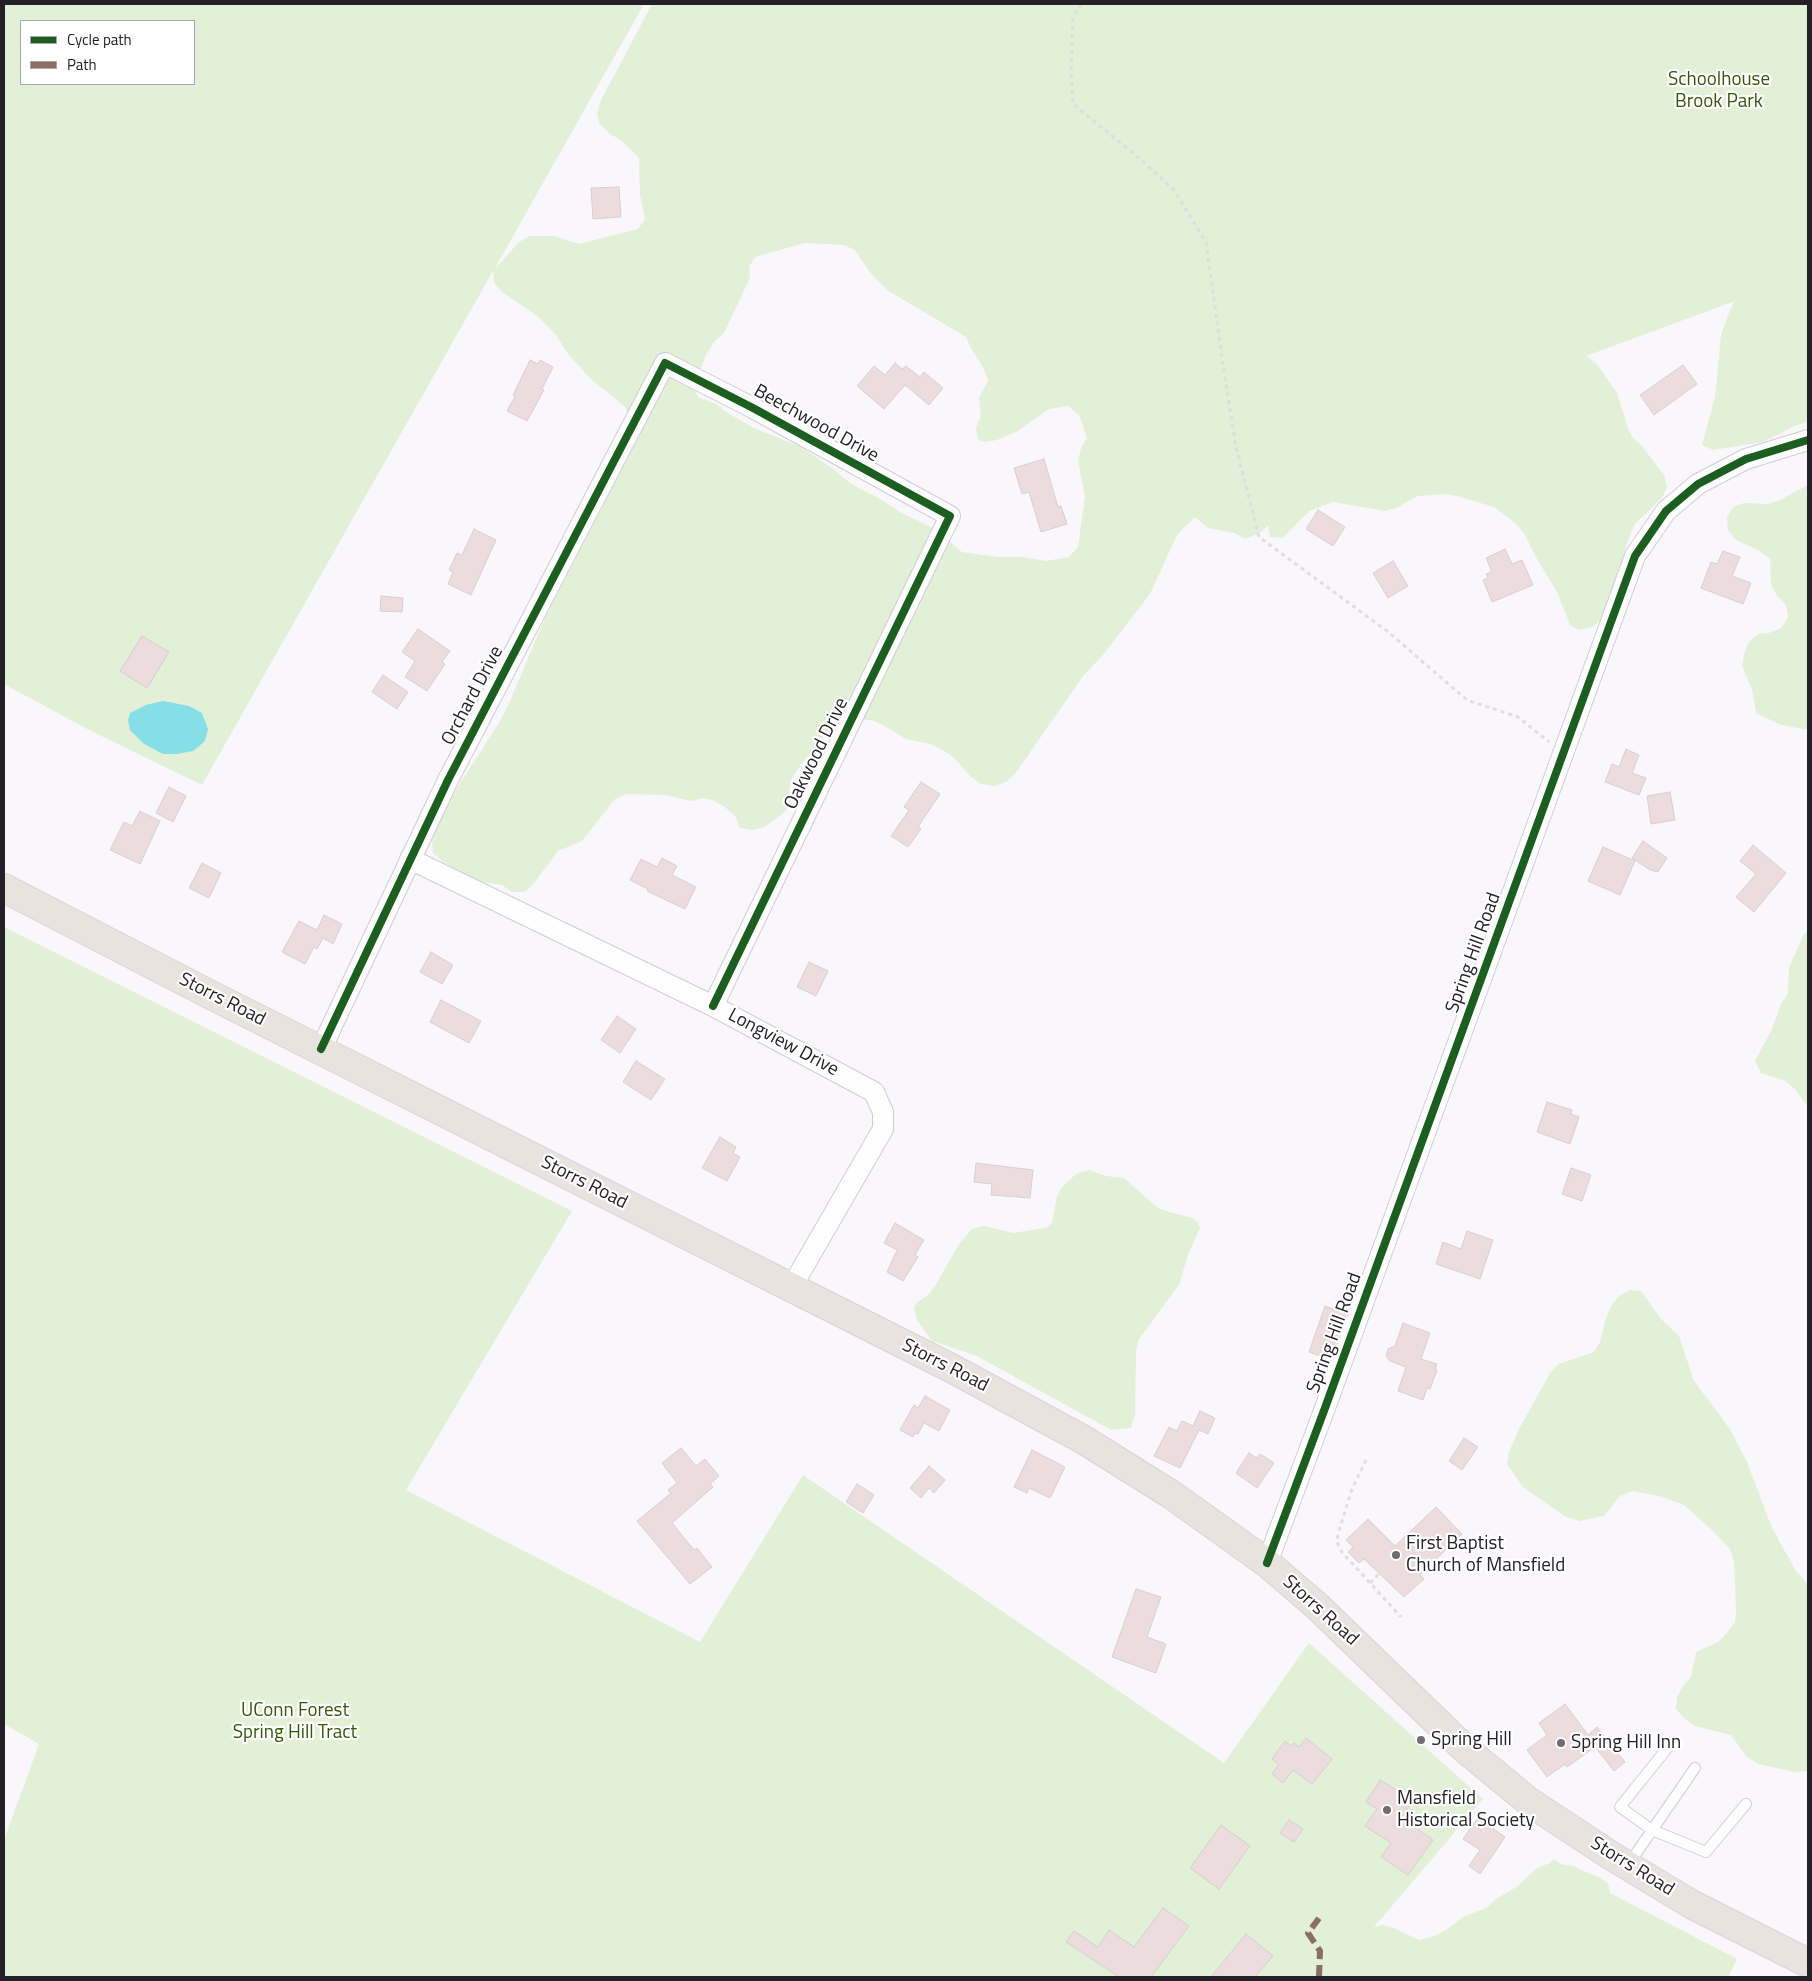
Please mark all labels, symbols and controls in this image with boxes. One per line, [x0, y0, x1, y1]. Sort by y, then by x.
legend [20, 20, 195, 85]
text: Cycle path [67, 28, 132, 51]
text: Path [67, 53, 97, 76]
park label: Schoolhouse Brook Park [1668, 69, 1770, 113]
street label: Beechwood Drive [749, 380, 883, 468]
street label: Orchard Drive [437, 643, 509, 749]
street label: Oakwood Drive [780, 694, 854, 814]
street label: Spring Hill Road [1442, 890, 1506, 1016]
street label: Storrs Road [175, 968, 269, 1032]
street label: Longview Drive [724, 1004, 842, 1082]
street label: Storrs Road [537, 1151, 631, 1215]
street label: Spring Hill Road [1303, 1270, 1367, 1396]
street label: Storrs Road [898, 1334, 992, 1398]
place label: First Baptist Church of Mansfield [1406, 1533, 1565, 1577]
marker: First Baptist Church of Mansfield [1390, 1549, 1402, 1561]
street label: Storrs Road [1277, 1571, 1363, 1651]
park label: UConn Forest Spring Hill Tract [233, 1700, 357, 1744]
place label: Spring Hill [1431, 1729, 1512, 1751]
place label: Spring Hill Inn [1571, 1732, 1681, 1754]
marker: Spring Hill [1415, 1734, 1427, 1746]
marker: Spring Hill Inn [1555, 1737, 1567, 1749]
place label: Mansfield Historical Society [1397, 1788, 1535, 1832]
marker: Mansfield Historical Society [1381, 1804, 1393, 1816]
street label: Storrs Road [1586, 1832, 1678, 1902]

